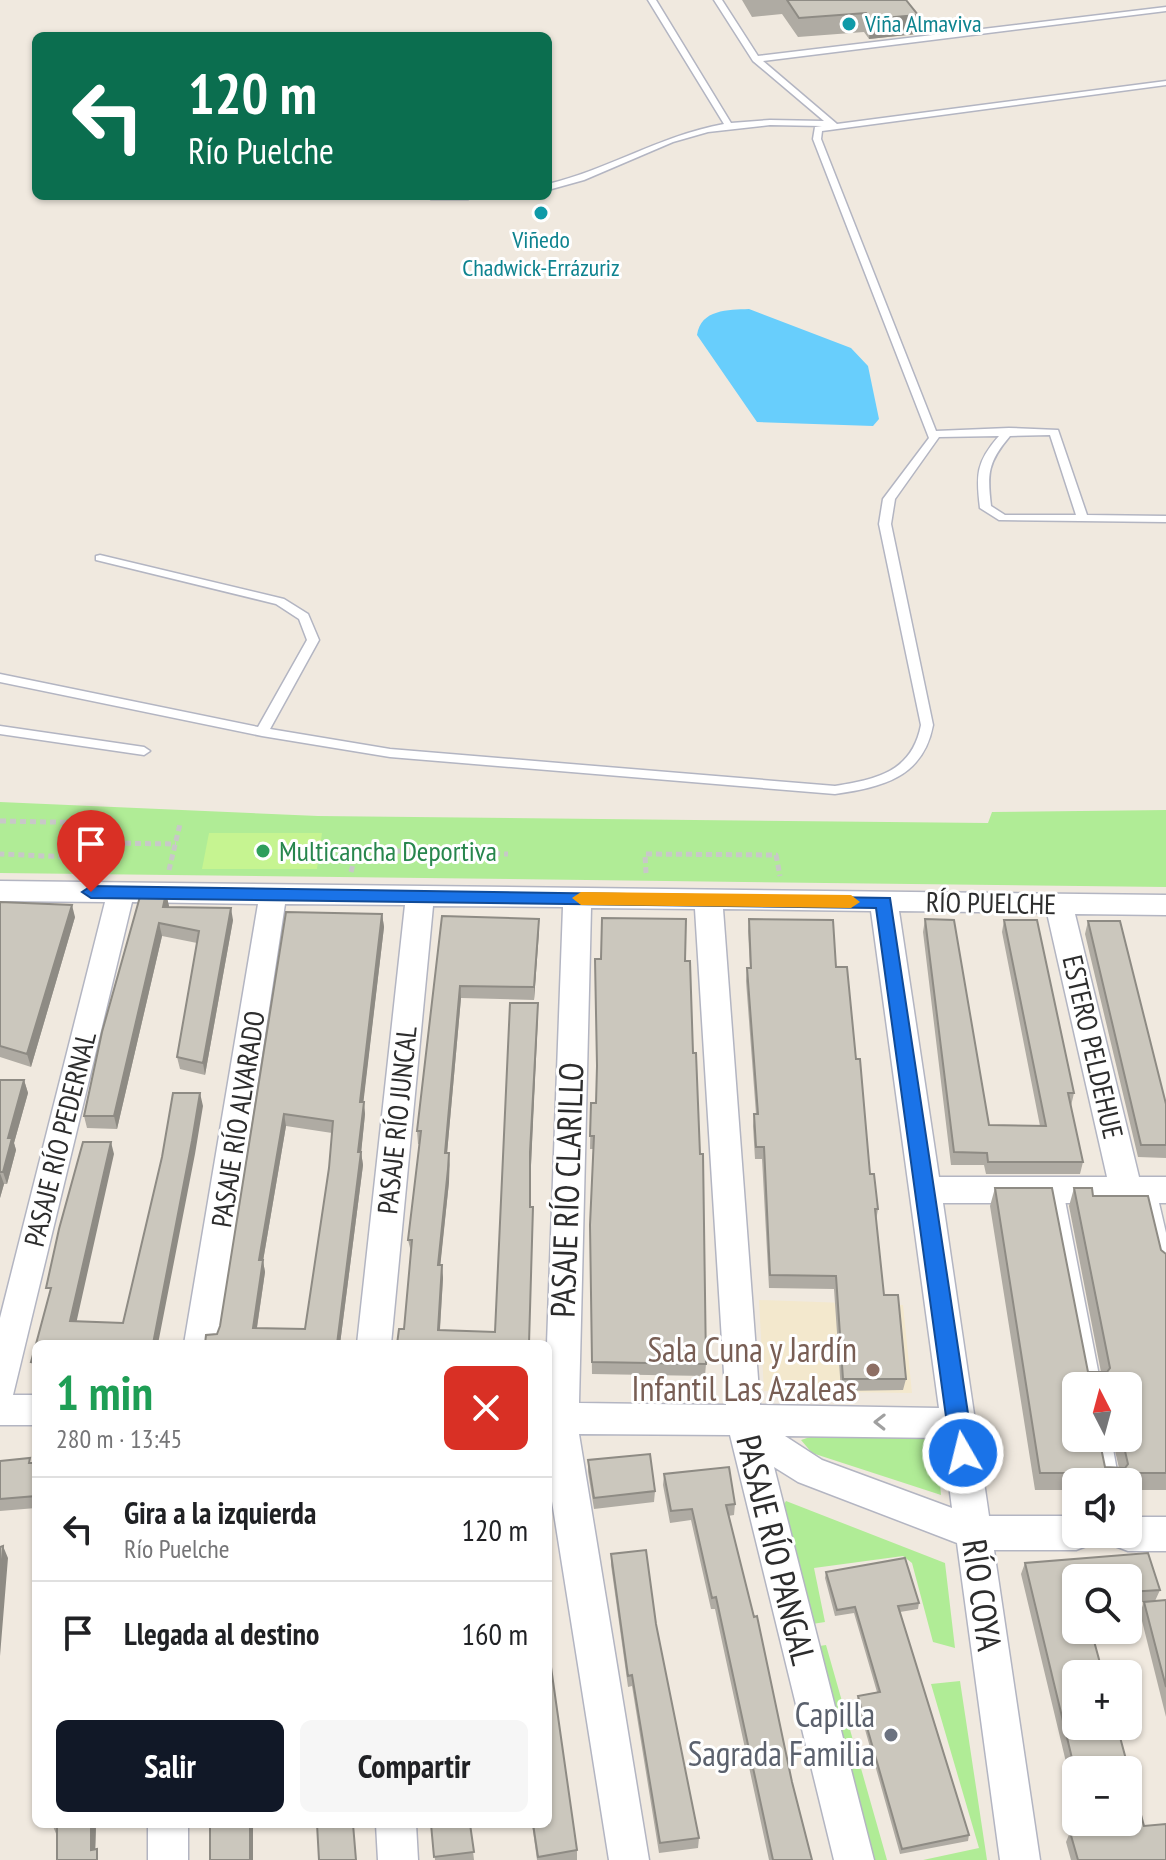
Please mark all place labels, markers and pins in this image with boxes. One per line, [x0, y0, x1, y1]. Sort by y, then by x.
place label: Viña Almaviva [864, 8, 982, 39]
marker: Viña Almaviva [840, 15, 858, 33]
marker: Viñedo Chadwick-Errázuriz [532, 204, 550, 222]
place label: Viñedo Chadwick-Errázuriz [462, 224, 620, 283]
pin [57, 810, 125, 892]
place label: Multicancha Deportiva [279, 832, 497, 869]
marker: Multicancha Deportiva [254, 842, 272, 860]
place label: Sala Cuna y Jardín Infantil Las Azaleas [632, 1327, 857, 1410]
marker: Sala Cuna y Jardín Infantil Las Azaleas [864, 1361, 882, 1379]
place label: Capilla Sagrada Familia [688, 1692, 875, 1775]
marker: Capilla Sagrada Familia [882, 1726, 900, 1744]

